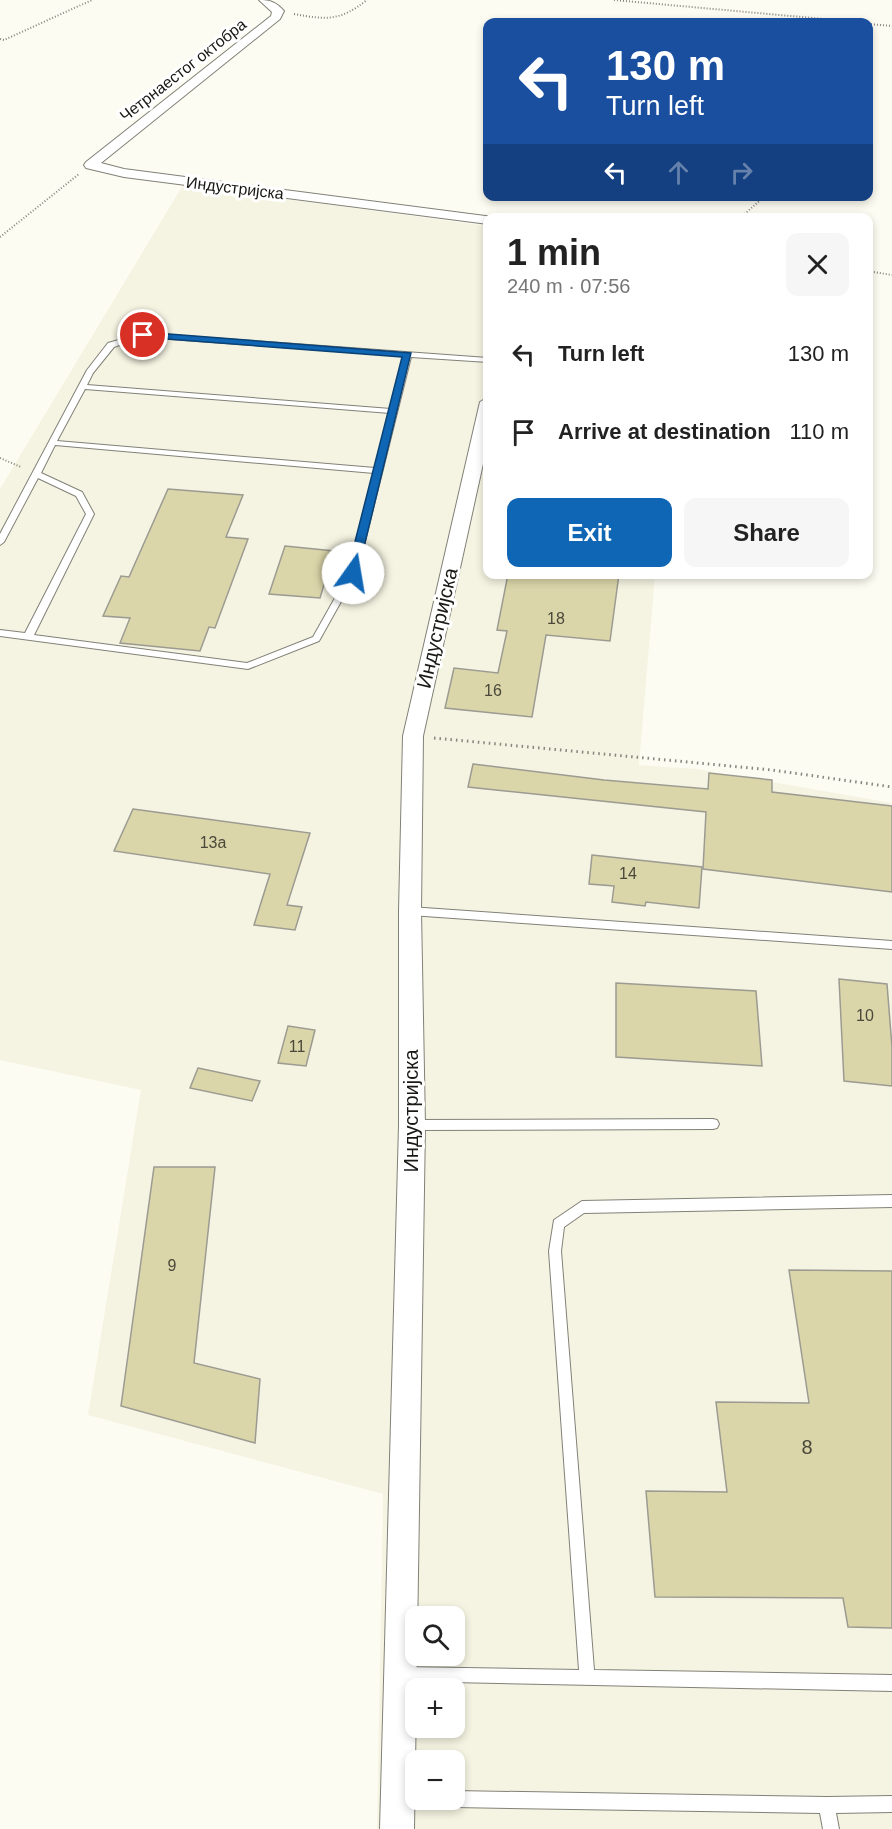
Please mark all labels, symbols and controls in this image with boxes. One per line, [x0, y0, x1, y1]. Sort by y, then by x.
street label: Четрнаестог октобра [117, 15, 250, 125]
icon: left [507, 42, 585, 120]
text: 130 m [606, 42, 725, 89]
text: Turn left [606, 91, 704, 121]
icon: left [599, 156, 632, 189]
icon: ahead [662, 156, 695, 189]
icon: right [725, 156, 758, 189]
street label: Индустријска [185, 174, 285, 202]
text: 1 min [507, 232, 601, 273]
button: close [786, 233, 849, 296]
text: 240 m · 07:56 [507, 275, 630, 297]
pin [117, 309, 168, 360]
icon: arrive [126, 318, 159, 351]
icon: left [507, 338, 540, 371]
text: Turn left [558, 341, 644, 366]
text: 130 m [788, 341, 849, 366]
icon: arrive [507, 416, 540, 449]
text: Arrive at destination [558, 419, 771, 444]
text: 110 m [789, 419, 849, 444]
button: Exit [507, 498, 672, 567]
button: Share [684, 498, 849, 567]
position arrow [321, 541, 385, 605]
street label: Индустријска [412, 565, 462, 690]
house number: 18 [547, 610, 565, 627]
house number: 16 [484, 682, 502, 699]
house number: 13a [200, 834, 226, 851]
house number: 14 [619, 865, 637, 882]
house number: 10 [856, 1007, 874, 1024]
house number: 11 [289, 1038, 305, 1055]
street label: Индустријска [400, 1049, 422, 1173]
house number: 9 [168, 1257, 177, 1274]
house number: 8 [801, 1436, 813, 1458]
map controls [405, 1606, 465, 1810]
button: search [405, 1606, 465, 1666]
button: + [405, 1678, 465, 1738]
button: − [405, 1750, 465, 1810]

